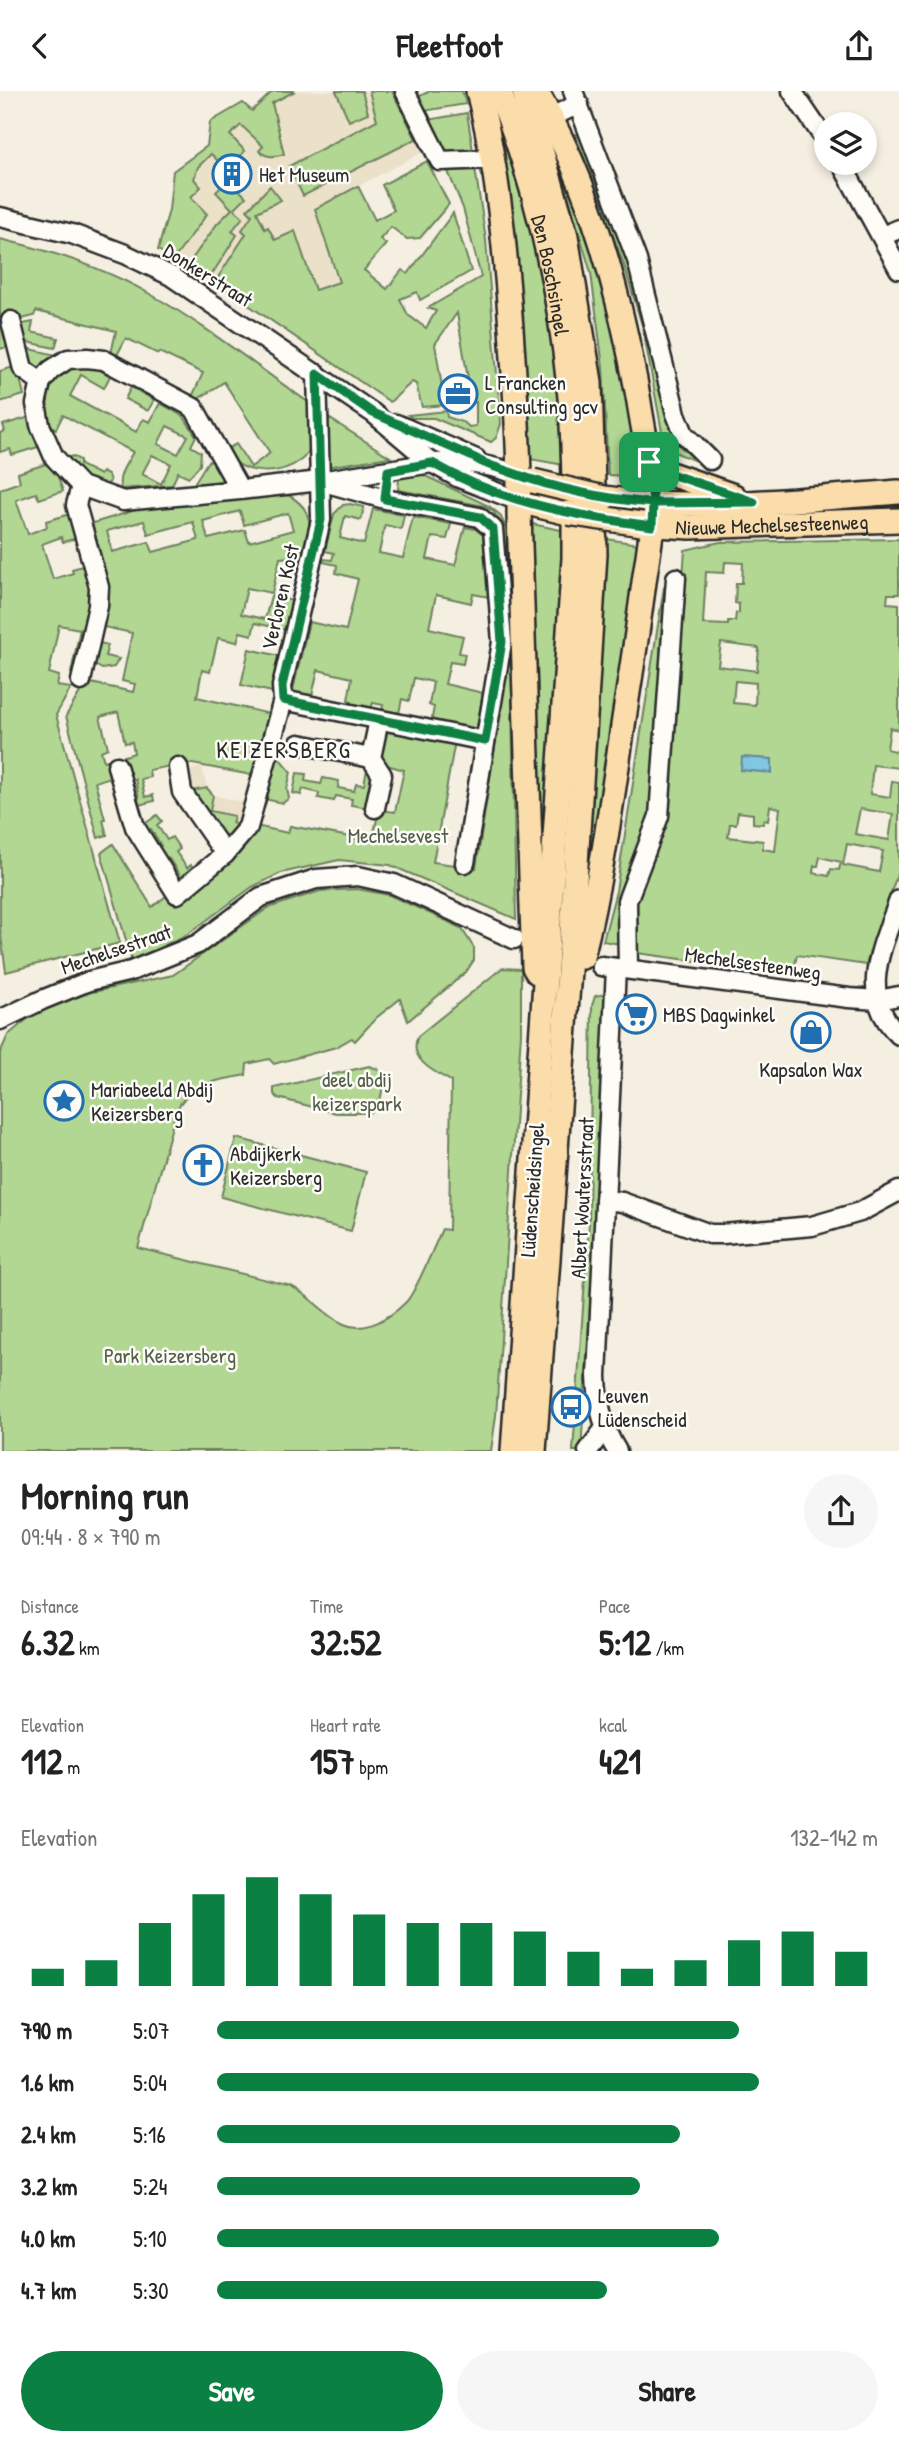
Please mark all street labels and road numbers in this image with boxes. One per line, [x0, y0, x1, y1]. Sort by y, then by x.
street label: Den Boschsingel [525, 212, 577, 338]
street label: Donkerstraat [158, 236, 259, 314]
street label: Nieuwe Mechelsesteenweg [675, 507, 869, 542]
street label: Verloren Kost [254, 540, 306, 653]
street label: Mechelsestraat [57, 916, 176, 981]
street label: Mechelsesteenweg [683, 939, 823, 987]
street label: Albert Woutersstraat [563, 1116, 601, 1279]
street label: Lüdenscheidsingel [513, 1122, 551, 1258]

